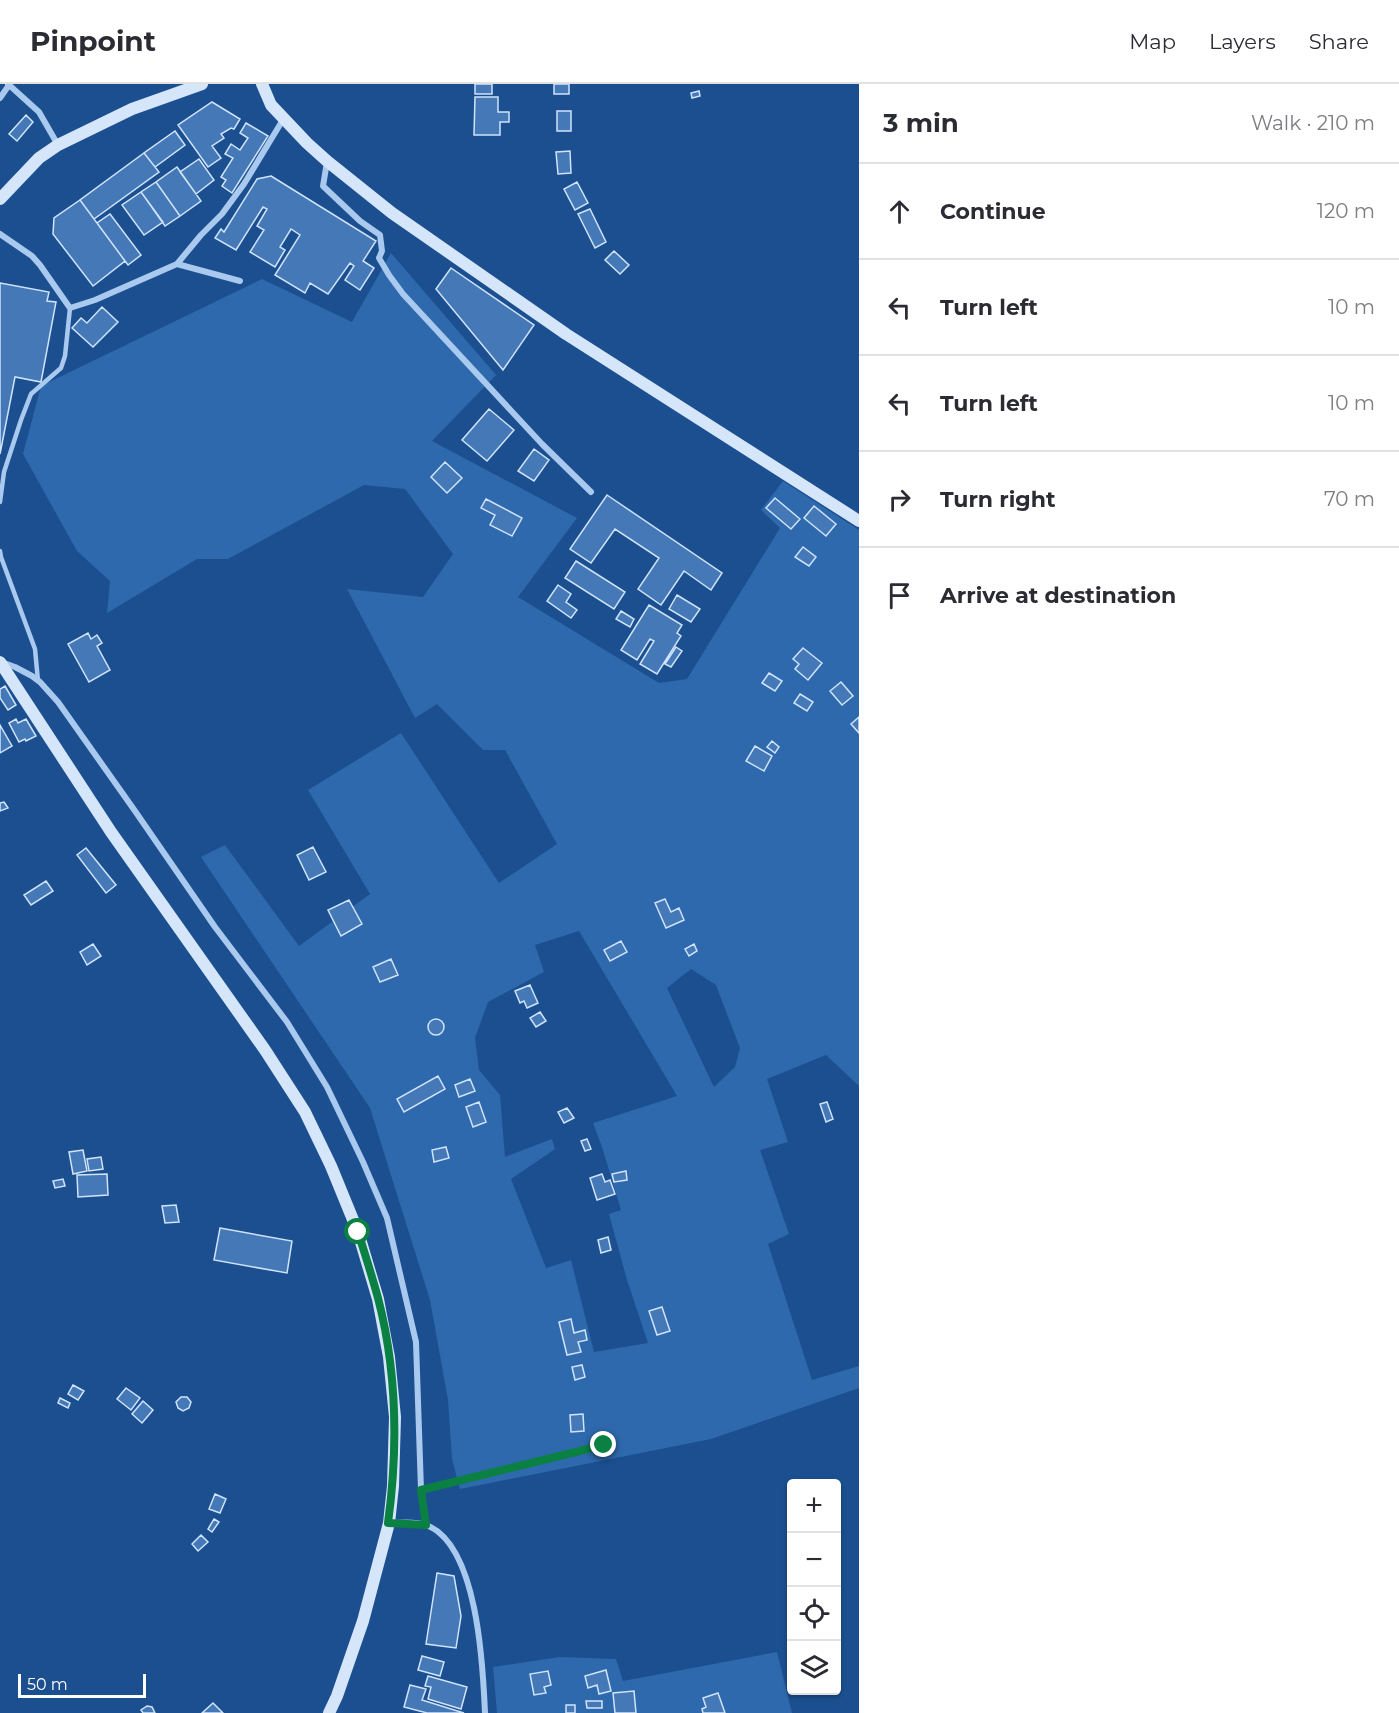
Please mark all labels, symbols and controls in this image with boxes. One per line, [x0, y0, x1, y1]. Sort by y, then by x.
text: Pinpoint [30, 24, 156, 58]
text: Map [1129, 29, 1176, 54]
text: Layers [1209, 29, 1276, 54]
text: Share [1309, 29, 1369, 54]
text: 3 min [883, 107, 959, 139]
text: Walk · 210 m [1251, 111, 1375, 135]
icon: ahead [883, 195, 916, 228]
text: Continue [940, 198, 1046, 225]
text: 120 m [1317, 199, 1375, 223]
icon: left [883, 291, 916, 324]
text: Turn left [940, 294, 1038, 321]
text: 10 m [1328, 295, 1375, 319]
icon: left [883, 387, 916, 420]
text: Turn left [940, 390, 1038, 417]
text: 10 m [1328, 391, 1375, 415]
icon: right [883, 483, 916, 516]
text: Turn right [940, 486, 1055, 513]
text: 70 m [1324, 487, 1375, 511]
icon: arrive [883, 579, 916, 612]
text: Arrive at destination [940, 582, 1176, 609]
route start [344, 1218, 370, 1244]
route end [590, 1431, 616, 1457]
map controls [787, 1479, 841, 1695]
button: + [787, 1479, 841, 1533]
button: − [787, 1533, 841, 1587]
button: locate [787, 1587, 841, 1641]
button: layers [787, 1641, 841, 1695]
scale bar [18, 1671, 146, 1698]
text: 50 m [27, 1675, 68, 1694]

